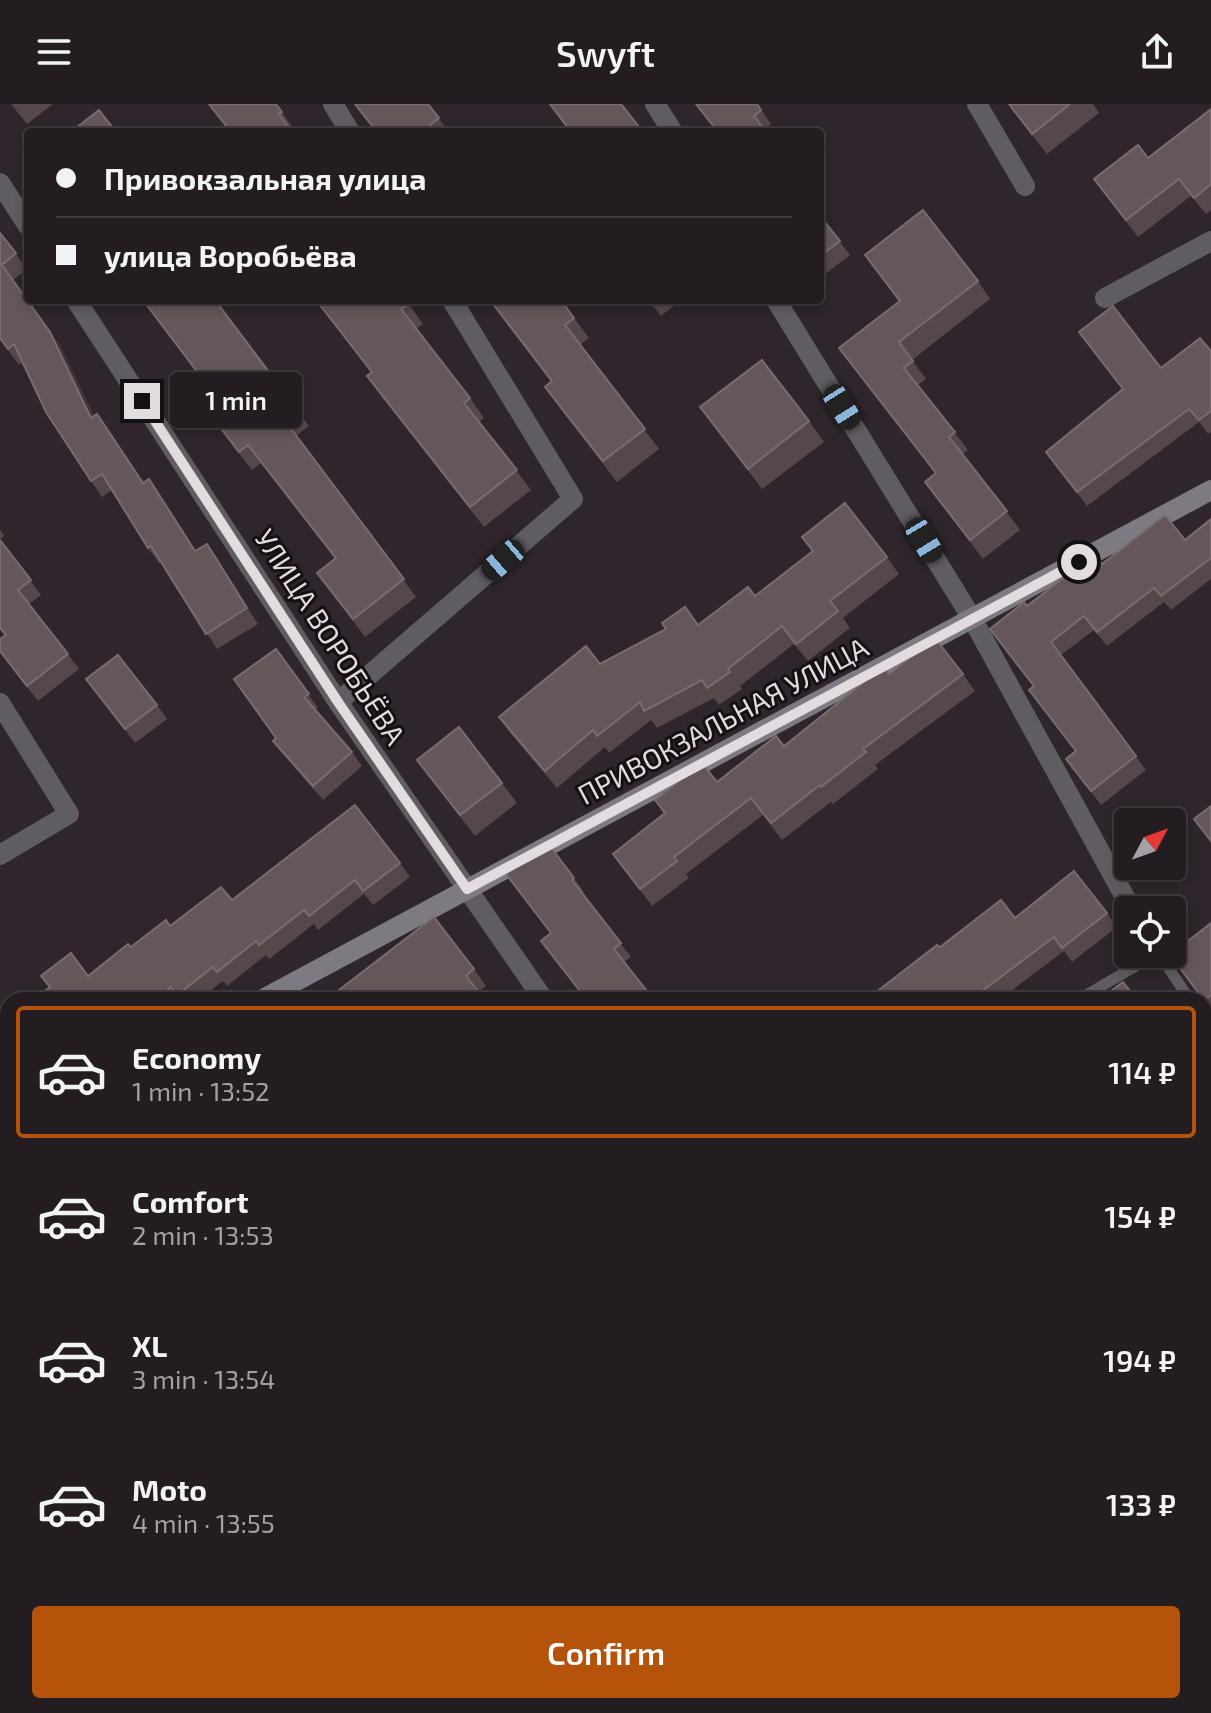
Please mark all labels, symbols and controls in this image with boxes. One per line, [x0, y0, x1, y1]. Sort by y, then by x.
icon: menu [32, 30, 76, 74]
icon: share [1135, 30, 1179, 74]
text: Swyft [556, 31, 655, 74]
text: Привокзальная улица [104, 160, 427, 196]
text: улица Воробьёва [104, 237, 357, 273]
callout: 1 min [170, 373, 302, 429]
car [819, 380, 865, 434]
route end [124, 383, 160, 419]
text: 1 min [205, 384, 267, 415]
car [901, 513, 947, 567]
street label: УЛИЦА ВОРОБЬЁВА [248, 522, 414, 751]
car [477, 535, 529, 585]
route start [1061, 544, 1097, 580]
street label: ПРИВОКЗАЛЬНАЯ УЛИЦА [572, 629, 874, 811]
north arrow [1114, 808, 1186, 880]
map controls [1114, 808, 1186, 968]
button: locate [1114, 896, 1186, 968]
icon: car [36, 1036, 108, 1108]
text: Economy [132, 1039, 261, 1075]
text: 114 ₽ [1108, 1054, 1176, 1090]
text: 1 min · 13:52 [132, 1075, 270, 1106]
icon: car [36, 1180, 108, 1252]
text: Comfort [132, 1183, 249, 1219]
text: 154 ₽ [1104, 1198, 1176, 1234]
text: 2 min · 13:53 [132, 1219, 274, 1250]
icon: car [36, 1324, 108, 1396]
text: XL [132, 1327, 167, 1363]
text: 194 ₽ [1103, 1342, 1176, 1378]
text: 3 min · 13:54 [132, 1363, 275, 1394]
icon: car [36, 1468, 108, 1540]
text: Moto [132, 1471, 207, 1507]
text: 133 ₽ [1106, 1486, 1176, 1522]
text: 4 min · 13:55 [132, 1507, 275, 1538]
button: Confirm [32, 1606, 1180, 1698]

